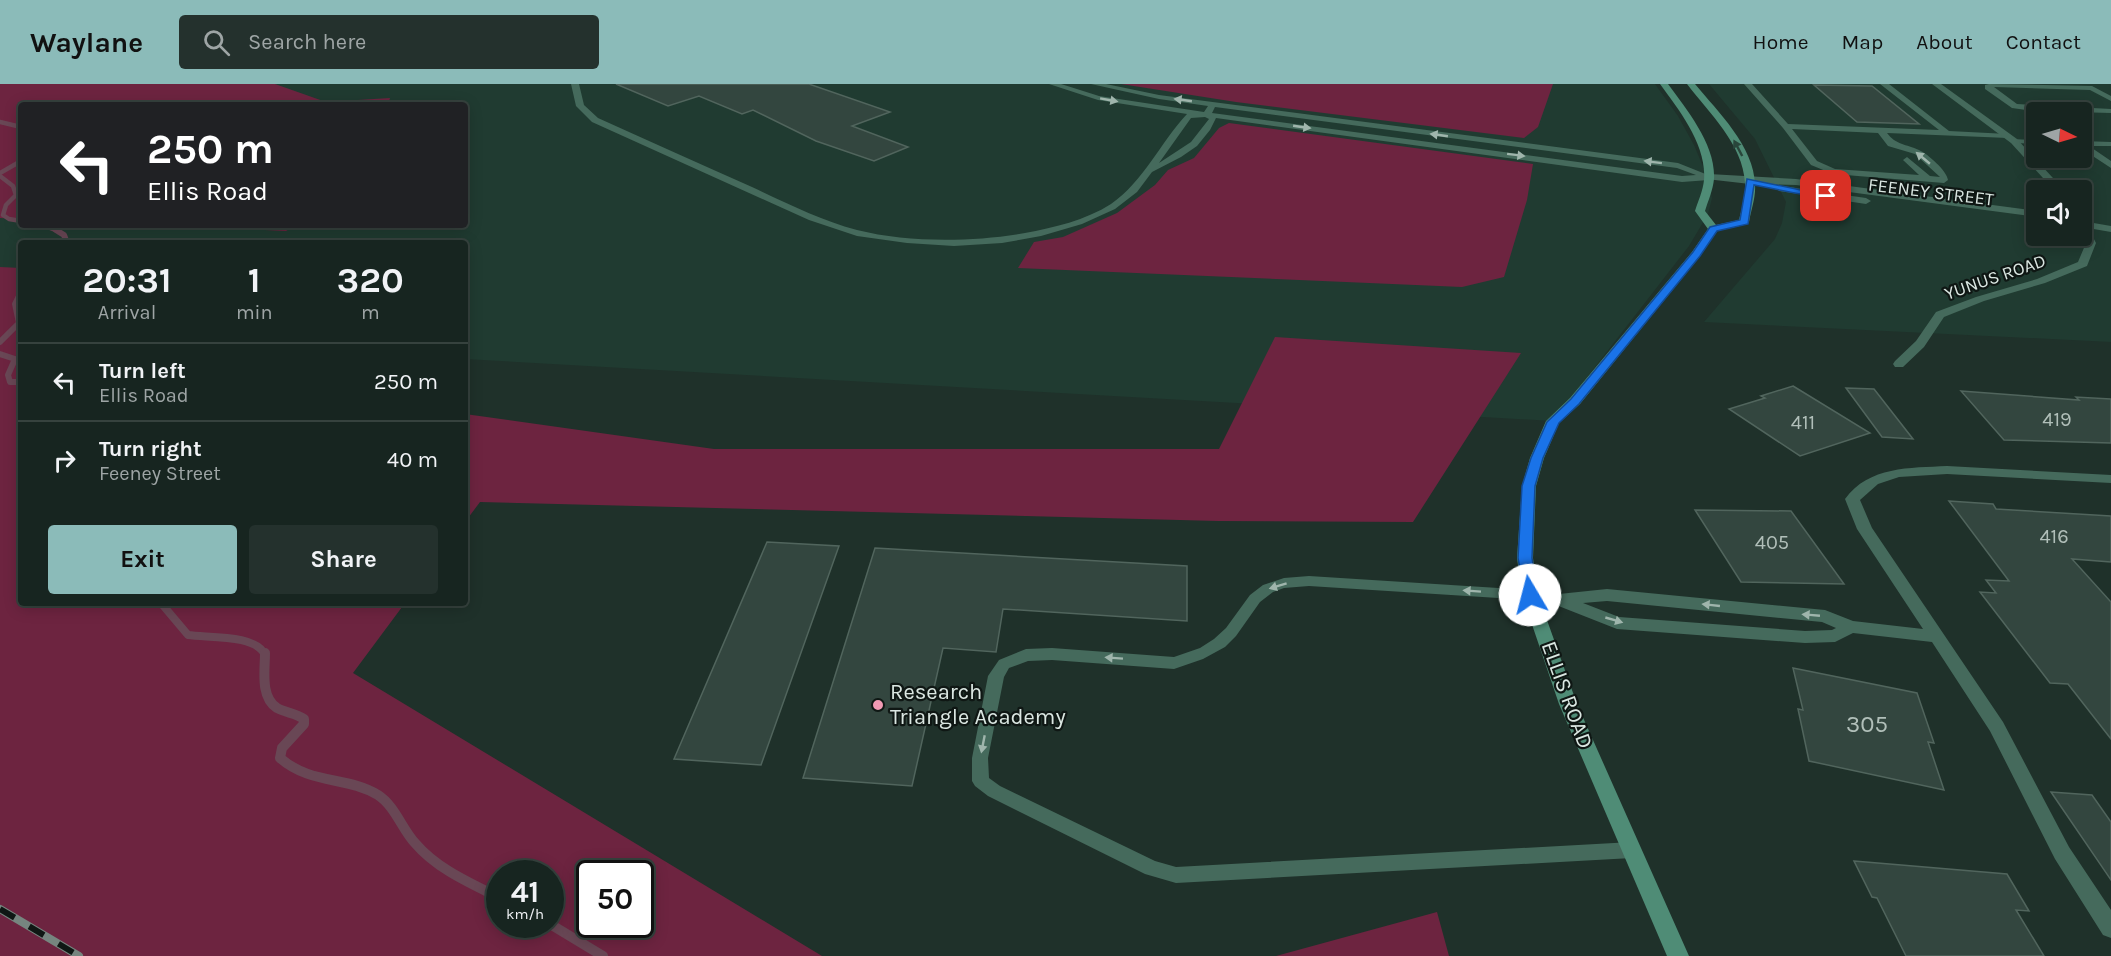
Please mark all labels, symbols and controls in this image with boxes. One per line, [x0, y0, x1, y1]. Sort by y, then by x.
search box [179, 15, 599, 69]
text: Waylane [30, 26, 143, 59]
icon: search [200, 26, 233, 59]
text: Search here [248, 29, 366, 55]
text: Home [1753, 30, 1809, 54]
text: Map [1842, 30, 1883, 54]
text: About [1916, 30, 1973, 54]
text: Contact [2006, 30, 2081, 54]
one-way arrow [1100, 96, 1119, 105]
one-way arrow [1173, 96, 1192, 105]
north arrow [2026, 102, 2092, 168]
map controls [2026, 102, 2092, 246]
one-way arrow [1293, 122, 1312, 132]
text: 250 m [147, 124, 274, 174]
icon: left [48, 126, 126, 204]
one-way arrow [1429, 131, 1448, 140]
one-way arrow [1733, 140, 1743, 157]
one-way arrow [1507, 151, 1526, 160]
one-way arrow [1915, 151, 1931, 164]
one-way arrow [1643, 158, 1662, 167]
pin [1800, 170, 1851, 221]
street label: FEENEY STREET [1867, 173, 1995, 211]
text: Ellis Road [147, 175, 268, 207]
icon: arrive [1809, 179, 1842, 212]
button: sound [2026, 180, 2092, 246]
street label: YUNUS ROAD [1941, 249, 2049, 305]
text: 20:31 [82, 259, 172, 301]
text: 1 [248, 259, 261, 301]
text: 320 [337, 259, 404, 301]
text: Arrival [98, 301, 156, 324]
text: min [236, 301, 273, 324]
text: m [361, 301, 380, 324]
text: Turn left [99, 358, 186, 384]
icon: left [48, 366, 81, 399]
text: 250 m [374, 369, 438, 395]
text: Ellis Road [99, 384, 189, 407]
house number: 419 [2042, 408, 2072, 431]
house number: 411 [1791, 411, 1815, 434]
text: Turn right [99, 436, 202, 462]
icon: right [48, 444, 81, 477]
text: 40 m [387, 447, 438, 473]
text: Feeney Street [99, 462, 221, 485]
button: Exit [48, 525, 237, 594]
button: Share [249, 525, 438, 594]
house number: 416 [2039, 525, 2069, 548]
house number: 405 [1755, 531, 1789, 554]
position arrow [1498, 563, 1562, 627]
one-way arrow [1269, 582, 1287, 591]
one-way arrow [1463, 586, 1482, 595]
one-way arrow [1702, 600, 1721, 610]
one-way arrow [1801, 610, 1820, 620]
one-way arrow [1605, 616, 1623, 626]
street label: ELLIS ROAD [1536, 638, 1598, 752]
one-way arrow [1104, 654, 1123, 663]
place label: Research Triangle Academy [890, 679, 1066, 730]
marker: Research Triangle Academy [871, 698, 885, 712]
house number: 305 [1846, 710, 1888, 738]
one-way arrow [978, 734, 987, 753]
speed limit sign: 50 [576, 860, 654, 938]
text: 41 [511, 874, 539, 910]
text: km/h [506, 905, 544, 923]

